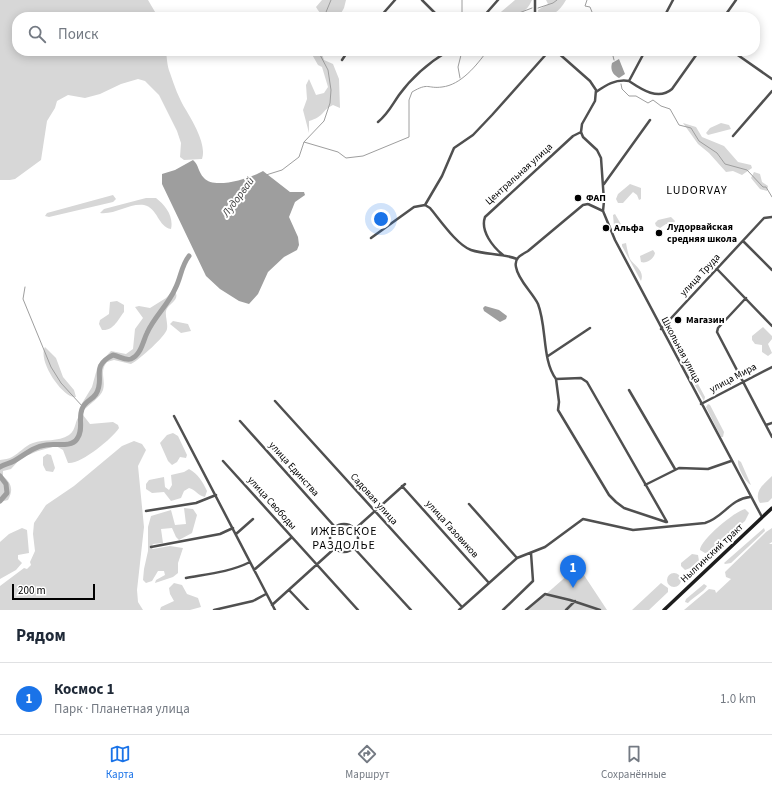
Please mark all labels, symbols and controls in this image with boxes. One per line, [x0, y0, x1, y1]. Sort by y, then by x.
search box [12, 12, 760, 56]
icon: search [26, 23, 48, 45]
text: Поиск [58, 24, 99, 45]
street label: Центральная улица [482, 140, 556, 208]
water label: Лудорвай [218, 174, 258, 221]
district label: LUDORVAY [666, 182, 728, 199]
place label: ФАП [586, 191, 606, 205]
marker: ФАП [573, 193, 583, 203]
your location [371, 209, 391, 229]
place label: Лудорвайская средняя школа [666, 220, 737, 246]
place label: Альфа [613, 221, 644, 235]
marker: Альфа [601, 223, 611, 233]
marker: Лудорвайская средняя школа [654, 228, 664, 238]
street label: улица Труда [677, 251, 723, 299]
place label: Магазин [686, 313, 725, 327]
street label: Школьная улица [658, 314, 704, 386]
marker: Магазин [673, 315, 683, 325]
street label: улица Мира [707, 360, 759, 396]
street label: улица Единства [266, 439, 322, 499]
street label: Садовая улица [347, 470, 401, 528]
street label: улица Свободы [244, 473, 300, 533]
street label: улица Газовиков [422, 497, 482, 561]
street label: Нылгинский тракт [678, 520, 747, 586]
district label: ИЖЕВСКОЕ РАЗДОЛЬЕ [310, 523, 378, 554]
pin: 1 [560, 555, 586, 588]
scale bar [12, 582, 95, 601]
text: 200 m [18, 583, 46, 598]
text: Рядом [16, 624, 66, 648]
text: Космос 1 [54, 679, 114, 700]
text: 1 [26, 690, 32, 708]
text: 1.0 km [720, 690, 756, 708]
text: Парк · Планетная улица [54, 700, 190, 718]
tab: Карта [106, 743, 134, 782]
tab: Маршрут [345, 743, 390, 782]
tab: Сохранённые [601, 743, 666, 782]

